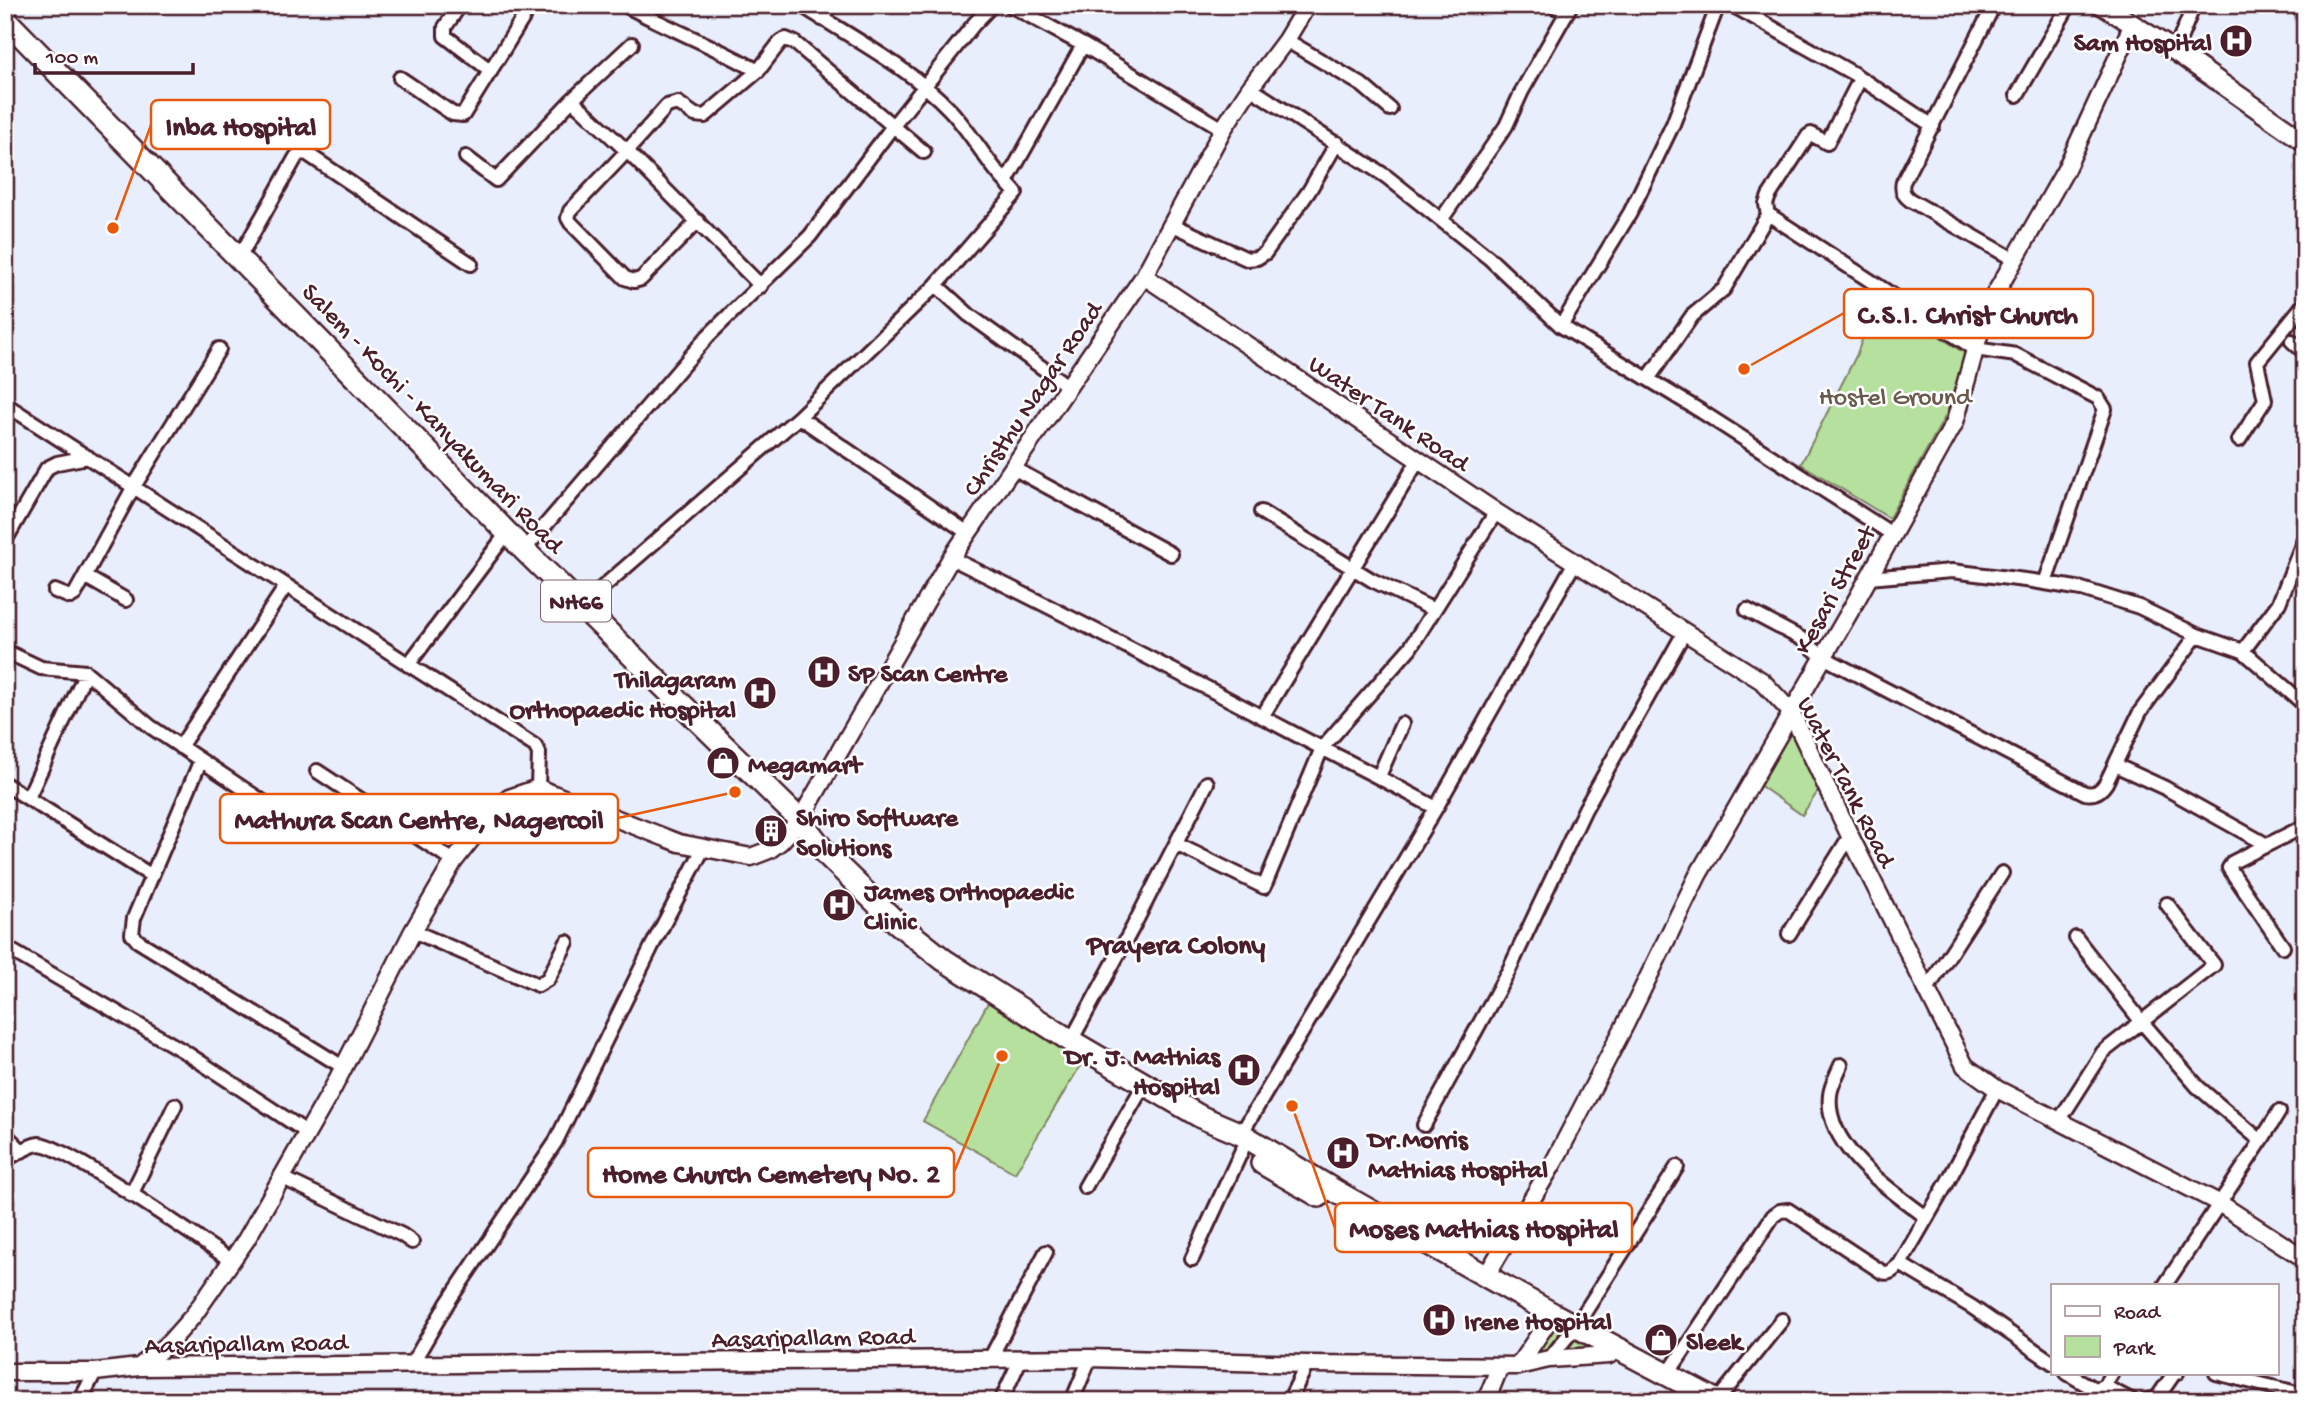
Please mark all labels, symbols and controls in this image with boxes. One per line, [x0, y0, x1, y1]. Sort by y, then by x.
hospital icon: Sam Hospital [2217, 22, 2255, 60]
place label: Sam Hospital [2074, 30, 2212, 61]
scale bar [35, 32, 192, 76]
text: 100 m [45, 47, 98, 72]
callout: Inba Hospital [151, 100, 330, 149]
text: Inba Hospital [166, 113, 316, 146]
street label: Salem - Kochi - Kanyakumari Road [293, 278, 570, 563]
callout: C.S.I. Christ Church [1844, 289, 2093, 338]
street label: Christhu Nagar Road [958, 296, 1112, 504]
text: C.S.I. Christ Church [1858, 301, 2078, 334]
street label: Water Tank Road [1301, 351, 1475, 482]
park label: Hostel Ground [1819, 384, 1973, 415]
street label: Kesari Street [1789, 519, 1886, 661]
road number: NH66 [541, 580, 611, 622]
hospital icon: SP Scan Centre [805, 653, 843, 691]
place label: SP Scan Centre [848, 661, 1009, 692]
place label: Thilagaram Orthopaedic Hospital [509, 667, 737, 728]
hospital icon: Thilagaram Orthopaedic Hospital [741, 674, 779, 712]
street label: Water Tank Road [1788, 693, 1901, 875]
shop icon: Megamart [704, 744, 742, 782]
place label: Megamart [748, 752, 864, 783]
callout: Mathura Scan Centre, Nagercoil [220, 794, 618, 843]
place label: Shiro Software Solutions [796, 805, 959, 866]
text: Mathura Scan Centre, Nagercoil [234, 806, 604, 839]
building icon: Shiro Software Solutions [752, 812, 790, 850]
place label: James Orthopaedic Clinic [863, 879, 1075, 940]
hospital icon: James Orthopaedic Clinic [820, 886, 858, 924]
district label: Prayera Colony [1085, 931, 1266, 964]
place label: Dr. J. Mathias Hospital [1063, 1044, 1221, 1105]
hospital icon: Dr. J. Mathias Hospital [1225, 1051, 1263, 1089]
place label: Dr.Morris Mathias Hospital [1366, 1127, 1548, 1188]
hospital icon: Dr.Morris Mathias Hospital [1324, 1134, 1362, 1172]
callout: Home Church Cemetery No. 2 [588, 1148, 954, 1197]
text: Home Church Cemetery No. 2 [602, 1160, 940, 1193]
callout: Moses Mathias Hospital [1335, 1203, 1632, 1252]
text: Moses Mathias Hospital [1349, 1215, 1619, 1248]
legend [2051, 1284, 2278, 1374]
hospital icon: Irene Hospital [1420, 1301, 1458, 1339]
text: Road [2114, 1302, 2162, 1327]
place label: Irene Hospital [1464, 1309, 1612, 1340]
shop icon: Sleek [1642, 1321, 1680, 1359]
street label: Aasaripallam Road [711, 1323, 917, 1358]
street label: Aasaripallam Road [144, 1329, 350, 1364]
place label: Sleek [1686, 1329, 1746, 1360]
text: Park [2113, 1338, 2157, 1363]

